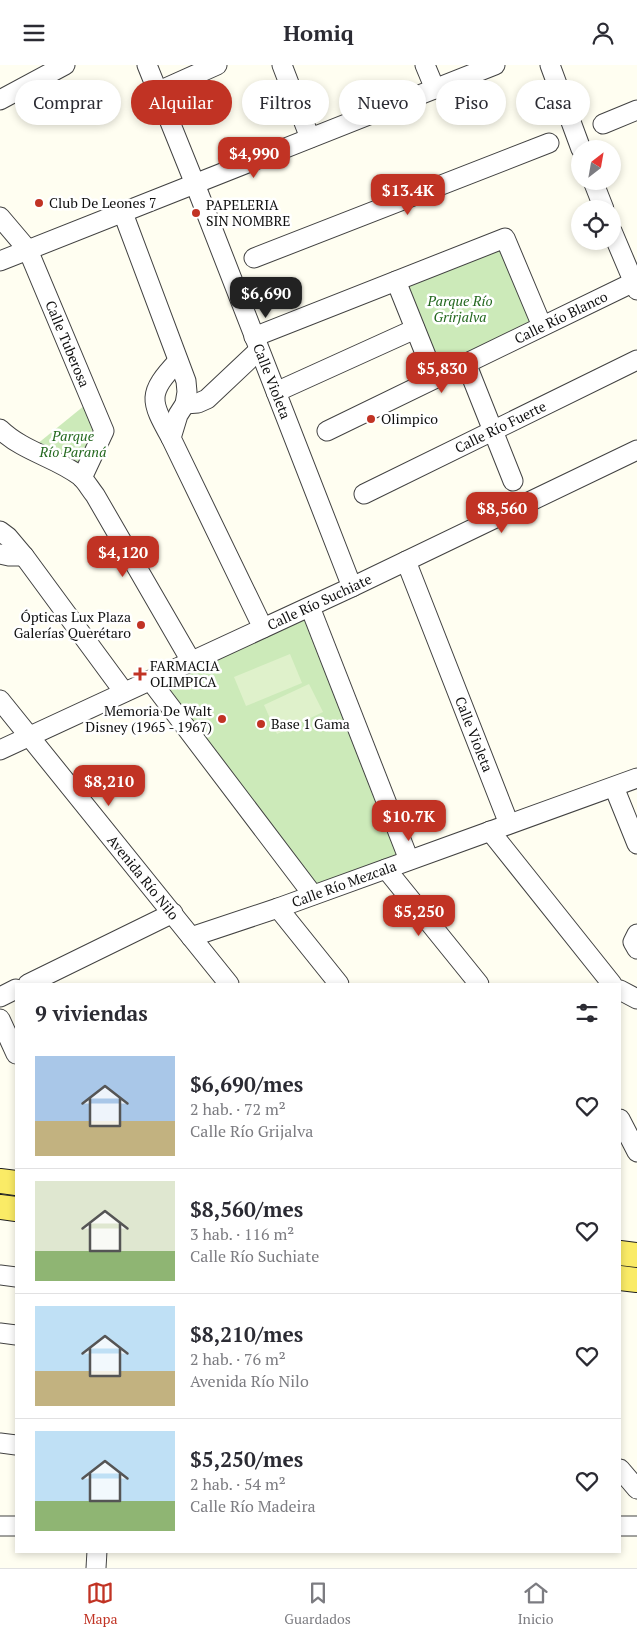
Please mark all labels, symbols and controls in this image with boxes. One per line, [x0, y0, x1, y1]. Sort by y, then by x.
text: Homiq [283, 18, 354, 47]
icon: menu [20, 19, 48, 47]
icon: person [589, 19, 617, 47]
chip: Comprar [15, 80, 121, 125]
chip: Alquilar [131, 80, 232, 125]
chip: Filtros [242, 80, 329, 125]
chip: Nuevo [339, 80, 426, 125]
chip: Piso [436, 80, 506, 125]
chip: Casa [516, 80, 590, 125]
pin: $4,990 [213, 137, 295, 179]
north arrow [571, 140, 621, 190]
map controls [571, 140, 621, 250]
text: $4,990 [229, 142, 279, 164]
pin: $13.4K [367, 173, 449, 216]
text: $13.4K [382, 179, 434, 201]
place label: Club De Leones 7 [49, 193, 156, 212]
place label: PAPELERIA SIN NOMBRE [206, 195, 291, 230]
marker: Club De Leones 7 [33, 197, 45, 209]
button: locate [571, 200, 621, 250]
marker: PAPELERIA SIN NOMBRE [190, 207, 202, 219]
pin: $6,690 [225, 277, 307, 319]
text: $6,690 [241, 282, 291, 304]
street label: Calle Río Blanco [511, 286, 611, 348]
park label: Parque Río Grírjalva [426, 291, 493, 326]
street label: Calle Tuberosa [41, 297, 94, 390]
street label: Calle Violeta [249, 340, 296, 422]
pin: $5,830 [401, 351, 483, 394]
text: $5,830 [417, 357, 467, 379]
street label: Calle Río Fuerte [451, 396, 549, 457]
place label: Olimpico [381, 409, 438, 428]
marker: Olimpico [365, 413, 377, 425]
park label: Parque Río Paraná [39, 426, 107, 461]
pin: $8,560 [461, 491, 543, 534]
text: $8,560 [477, 497, 527, 519]
pin: $4,120 [82, 535, 164, 578]
text: $4,120 [98, 541, 148, 563]
street label: Calle Río Suchiate [264, 569, 375, 634]
place label: Ópticas Lux Plaza Galerías Querétaro [14, 607, 131, 642]
marker: Ópticas Lux Plaza Galerías Querétaro [135, 619, 147, 631]
place label: FARMACIA OLIMPICA [150, 656, 220, 691]
marker: FARMACIA OLIMPICA [134, 668, 146, 680]
street label: Calle Violeta [451, 693, 498, 775]
place label: Memoria De Walt Disney (1965 - 1967) [85, 701, 213, 736]
marker: Memoria De Walt Disney (1965 - 1967) [216, 713, 228, 725]
place label: Base 1 Gama [271, 714, 350, 733]
marker: Base 1 Gama [255, 718, 267, 730]
pin: $8,210 [68, 765, 150, 807]
text: $8,210 [84, 770, 134, 792]
pin: $10.7K [368, 799, 450, 842]
text: $10.7K [383, 805, 435, 827]
street label: Avenida Río Nilo [103, 831, 184, 924]
street label: Calle Río Mezcala [289, 856, 399, 911]
pin: $5,250 [378, 895, 460, 937]
text: $5,250 [394, 900, 444, 922]
text: 9 viviendas [35, 999, 148, 1027]
icon: filters [573, 999, 601, 1027]
text: $6,690/mes [190, 1070, 303, 1098]
icon: home [75, 1076, 135, 1136]
icon: heart [573, 1092, 601, 1120]
text: 2 hab. · 72 m² [190, 1098, 286, 1120]
text: Calle Río Grijalva [190, 1120, 313, 1142]
text: $8,560/mes [190, 1195, 303, 1223]
icon: home [75, 1201, 135, 1261]
icon: heart [573, 1217, 601, 1245]
text: 3 hab. · 116 m² [190, 1223, 294, 1245]
text: Calle Río Suchiate [190, 1245, 319, 1267]
text: $8,210/mes [190, 1320, 303, 1348]
icon: home [75, 1326, 135, 1386]
icon: heart [573, 1342, 601, 1370]
text: 2 hab. · 76 m² [190, 1348, 286, 1370]
text: Avenida Río Nilo [190, 1370, 309, 1392]
text: $5,250/mes [190, 1445, 303, 1473]
icon: home [75, 1451, 135, 1511]
icon: heart [573, 1467, 601, 1495]
text: 2 hab. · 54 m² [190, 1473, 286, 1495]
text: Calle Río Madeira [190, 1495, 316, 1517]
tab: Mapa [83, 1579, 118, 1628]
tab: Guardados [284, 1579, 351, 1628]
tab: Inicio [518, 1579, 554, 1628]

